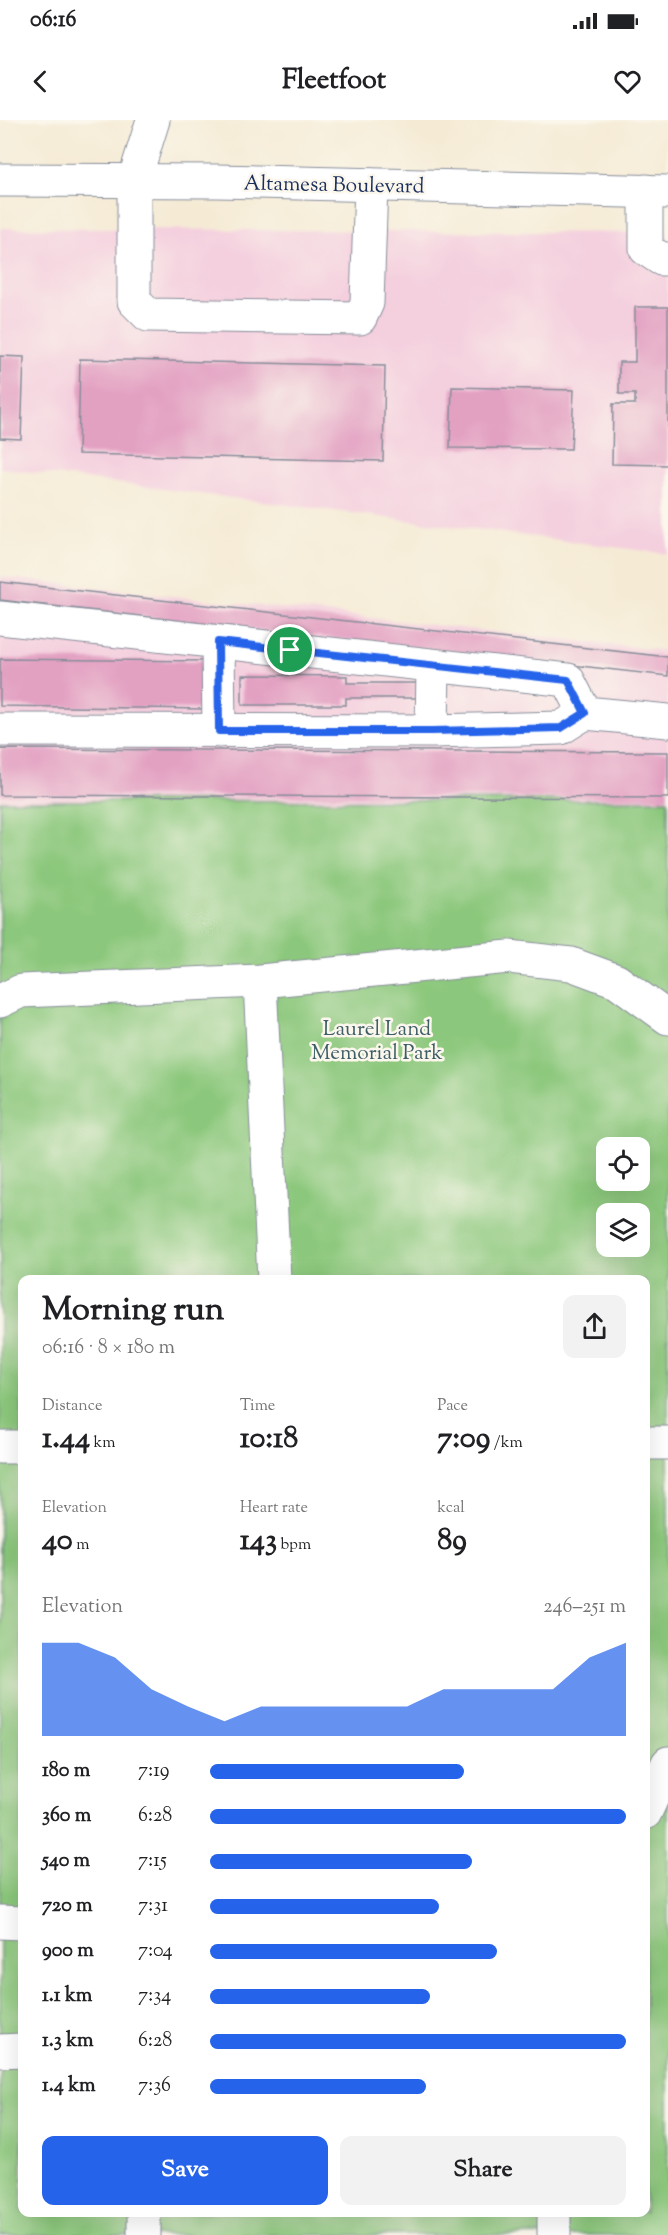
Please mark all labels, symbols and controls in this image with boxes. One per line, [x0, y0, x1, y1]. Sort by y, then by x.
text: 06:16 [30, 5, 77, 37]
text: Fleetfoot [282, 62, 386, 101]
icon: back [24, 65, 57, 98]
icon: heart [611, 65, 644, 98]
street label: Altamesa Boulevard [243, 169, 425, 203]
pin [264, 624, 315, 675]
icon: arrive [273, 633, 306, 666]
park label: Laurel Land Memorial Park [311, 1015, 443, 1069]
map controls [596, 1137, 650, 1257]
button: locate [596, 1137, 650, 1191]
button: layers [596, 1203, 650, 1257]
text: Morning run [42, 1287, 224, 1335]
button: share [563, 1295, 626, 1358]
text: 06:16 · 8 × 180 m [42, 1334, 175, 1363]
text: Distance [42, 1395, 102, 1418]
text: Time [240, 1395, 275, 1418]
text: Pace [437, 1395, 468, 1418]
text: 1.44 [42, 1418, 90, 1461]
text: 10:18 [240, 1418, 298, 1461]
text: 7:09 [437, 1418, 490, 1461]
text: km [90, 1432, 115, 1455]
text: /km [490, 1432, 523, 1455]
text: Elevation [42, 1497, 107, 1520]
text: Heart rate [240, 1497, 308, 1520]
text: kcal [437, 1497, 465, 1520]
text: 40 [42, 1520, 73, 1563]
text: 143 [240, 1520, 277, 1563]
text: 89 [437, 1520, 467, 1563]
text: m [73, 1534, 89, 1557]
text: bpm [277, 1534, 311, 1557]
text: Elevation [42, 1593, 123, 1622]
text: 246–251 m [543, 1593, 626, 1622]
text: 180 m [42, 1757, 90, 1786]
text: 7:19 [138, 1757, 170, 1786]
text: 360 m [42, 1802, 91, 1831]
text: 6:28 [138, 1802, 172, 1831]
text: 540 m [42, 1847, 90, 1876]
text: 7:15 [138, 1847, 167, 1876]
text: 720 m [42, 1892, 93, 1921]
text: 7:31 [138, 1892, 168, 1921]
text: 900 m [42, 1937, 94, 1966]
text: 7:04 [138, 1937, 173, 1966]
text: 1.1 km [42, 1982, 92, 2011]
text: 7:34 [138, 1982, 171, 2011]
text: 1.3 km [42, 2027, 94, 2056]
text: 6:28 [138, 2027, 172, 2056]
text: 1.4 km [42, 2072, 96, 2101]
text: 7:36 [138, 2072, 171, 2101]
button: Save [42, 2136, 328, 2205]
button: Share [340, 2136, 626, 2205]

